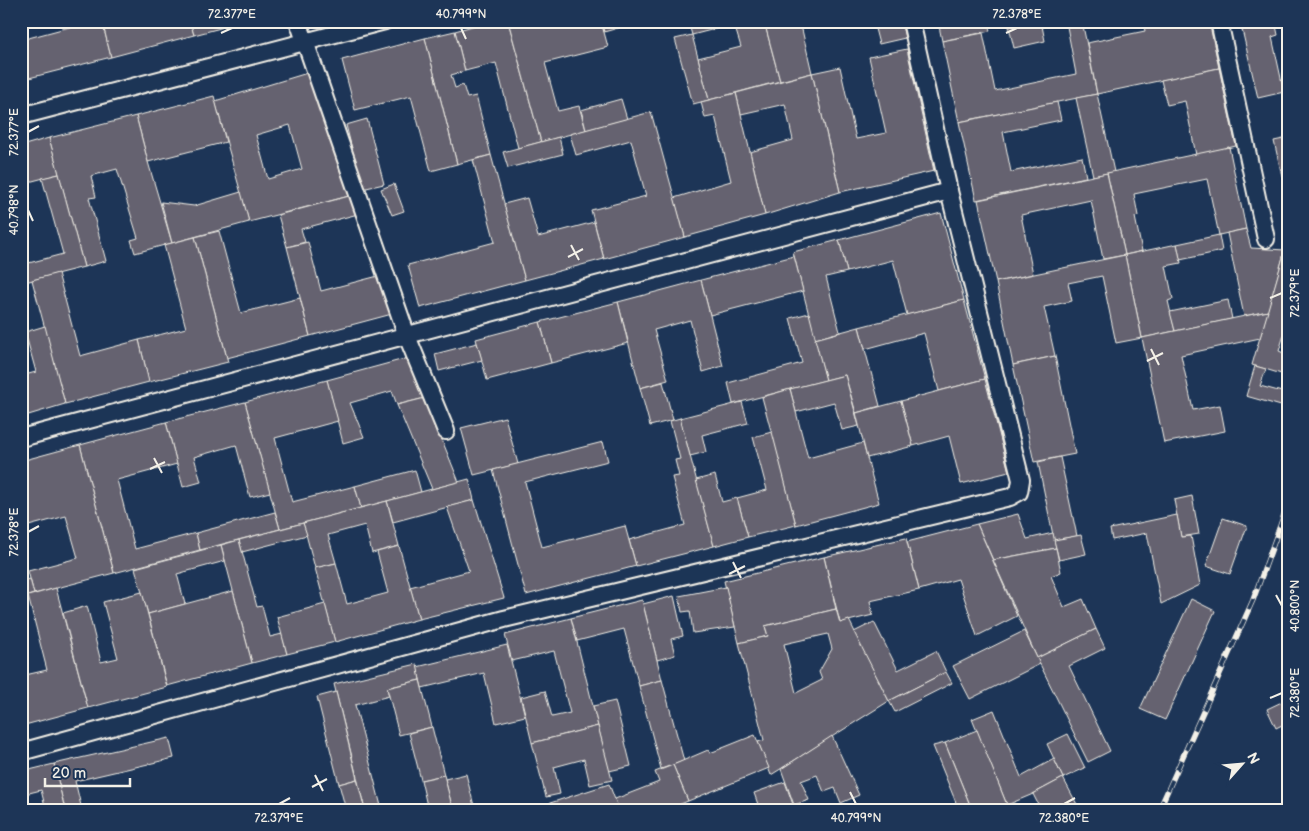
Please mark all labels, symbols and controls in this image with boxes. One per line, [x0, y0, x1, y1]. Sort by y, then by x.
text: 72.377°E [208, 7, 256, 22]
text: 40.799°N [435, 7, 487, 22]
text: 72.378°E [992, 7, 1042, 22]
text: 72.377°E [7, 108, 22, 156]
text: 40.798°N [7, 184, 22, 236]
text: 72.379°E [1288, 268, 1303, 317]
text: 72.378°E [7, 507, 22, 557]
text: 40.800°N [1288, 580, 1303, 632]
text: 72.380°E [1288, 668, 1303, 718]
north arrow [1216, 738, 1266, 788]
text: N [1243, 750, 1263, 767]
scale bar [45, 756, 130, 788]
text: 20 m [52, 764, 86, 783]
text: 72.379°E [255, 811, 304, 826]
text: 40.799°N [830, 811, 882, 826]
text: 72.380°E [1039, 811, 1089, 826]

